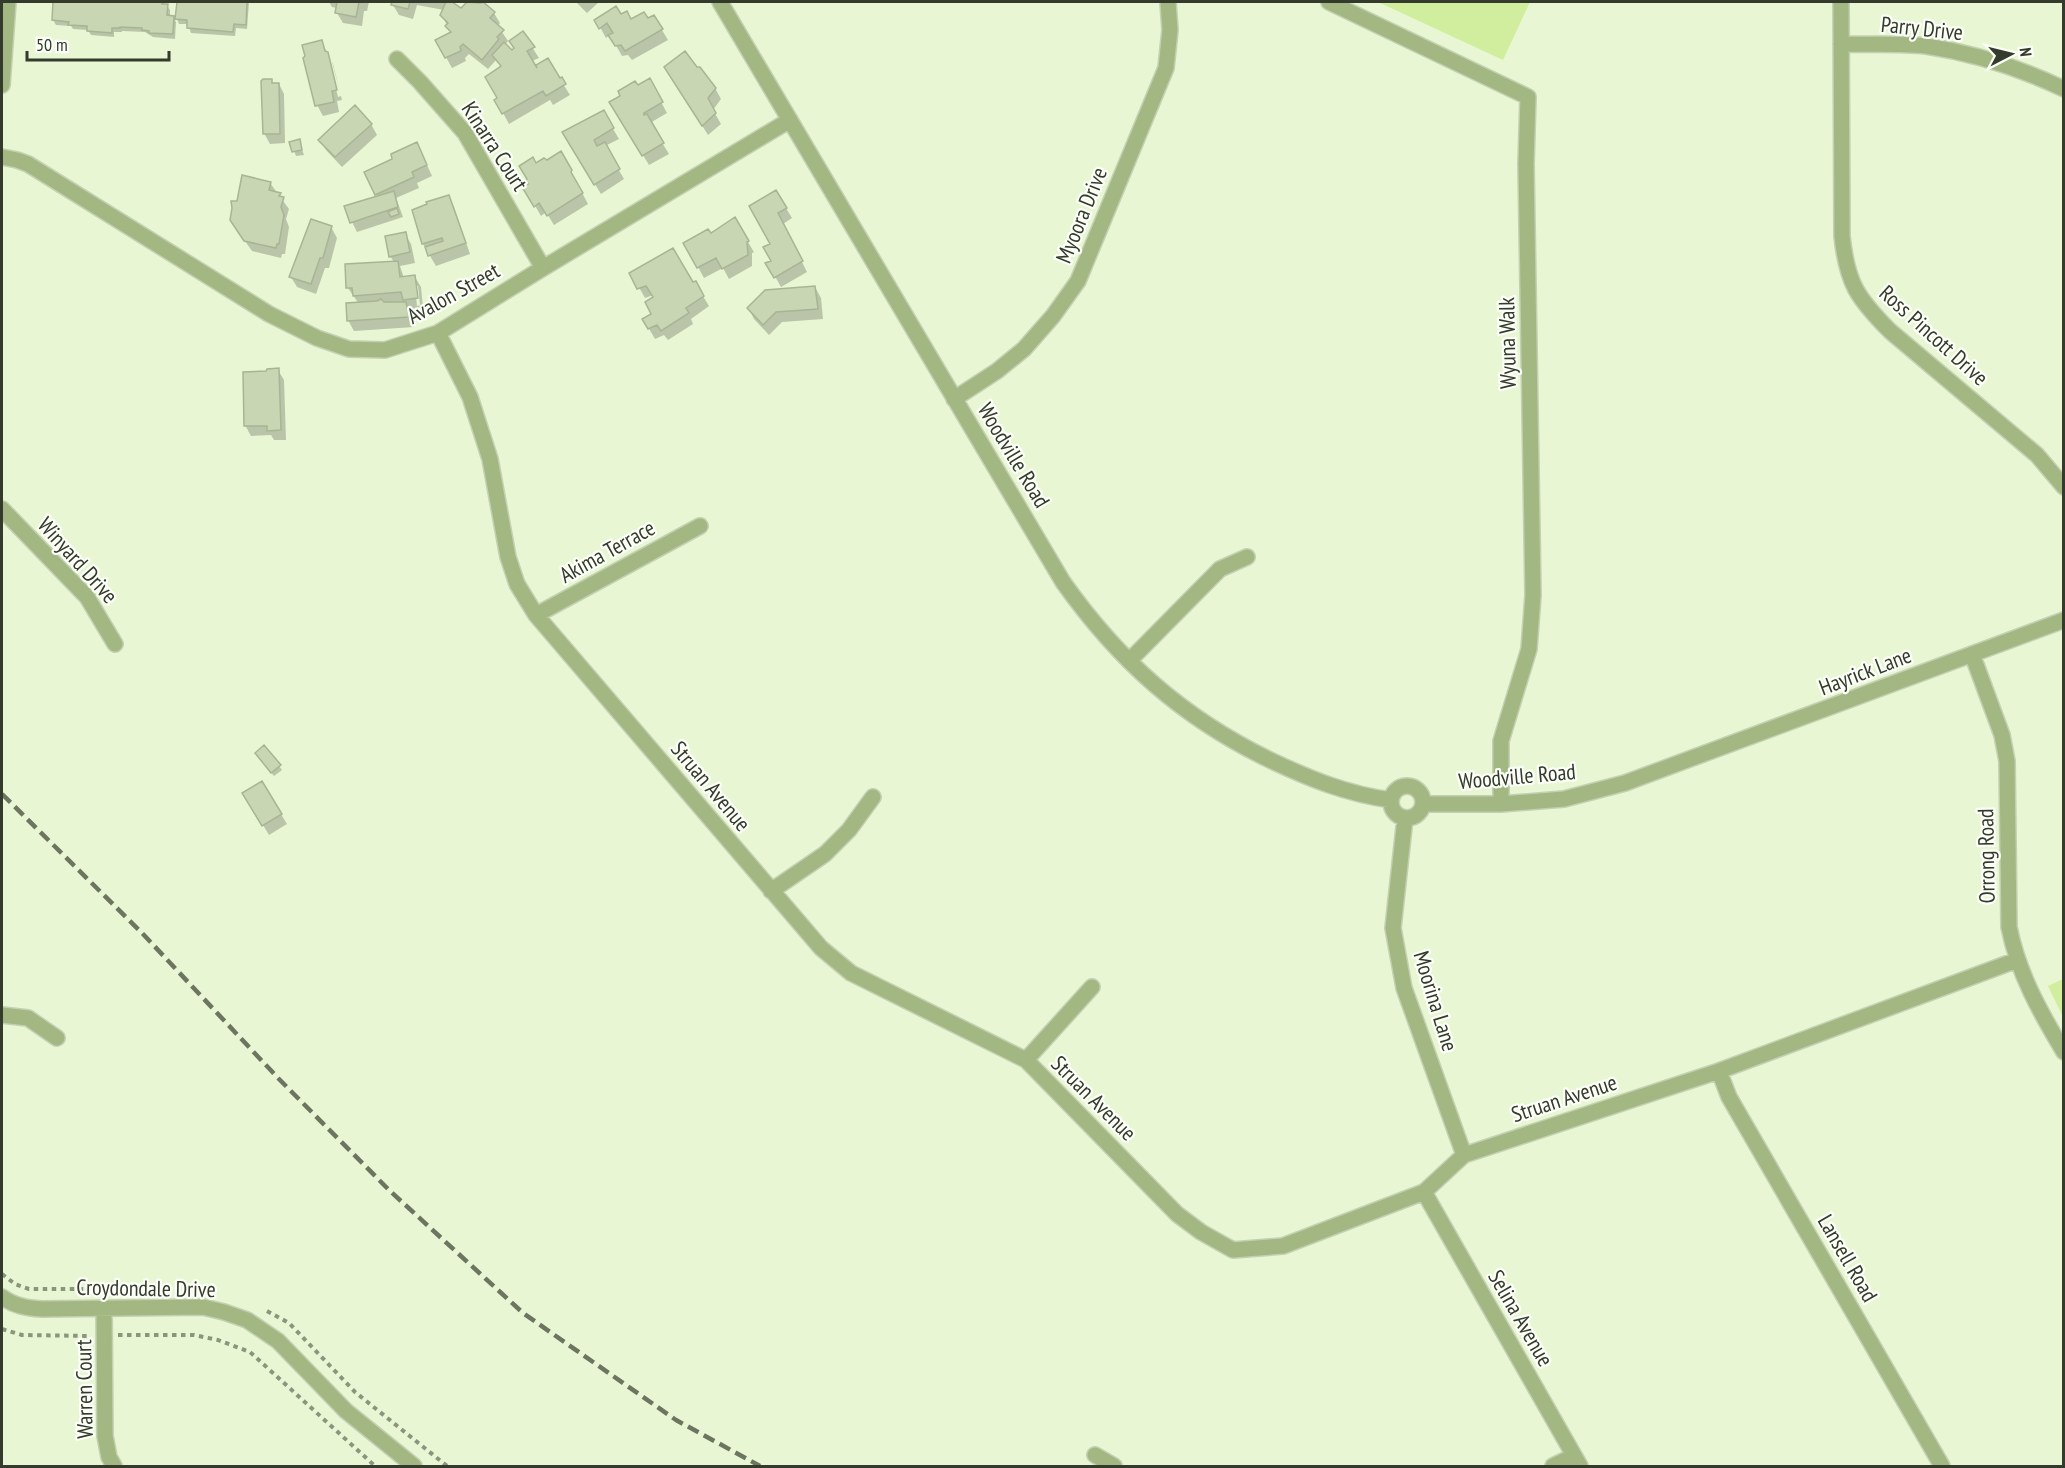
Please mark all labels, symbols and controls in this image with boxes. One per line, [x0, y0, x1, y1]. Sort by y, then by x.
street label: Parry Drive [1880, 10, 1964, 46]
scale bar [27, 24, 170, 62]
north arrow [1981, 24, 2041, 84]
text: 50 m [36, 33, 68, 56]
text: N [2015, 47, 2036, 58]
street label: Kinarra Court [456, 96, 534, 196]
street label: Myoora Drive [1049, 163, 1113, 267]
street label: Avalon Street [402, 256, 504, 330]
street label: Ross Pincott Drive [1874, 279, 1994, 391]
street label: Wyuna Walk [1492, 296, 1522, 389]
street label: Woodville Road [972, 397, 1056, 513]
street label: Winyard Drive [32, 511, 124, 609]
street label: Akima Terrace [554, 513, 660, 589]
street label: Hayrick Lane [1815, 641, 1915, 701]
street label: Struan Avenue [665, 735, 757, 837]
street label: Woodville Road [1457, 757, 1577, 795]
street label: Orrong Road [1971, 808, 2001, 904]
street label: Moorina Lane [1408, 948, 1464, 1054]
street label: Struan Avenue [1045, 1049, 1143, 1147]
street label: Struan Avenue [1508, 1068, 1620, 1128]
street label: Lansell Road [1812, 1209, 1884, 1307]
street label: Selina Avenue [1482, 1265, 1560, 1371]
street label: Croydondale Drive [76, 1273, 216, 1303]
street label: Warren Court [69, 1339, 99, 1439]

